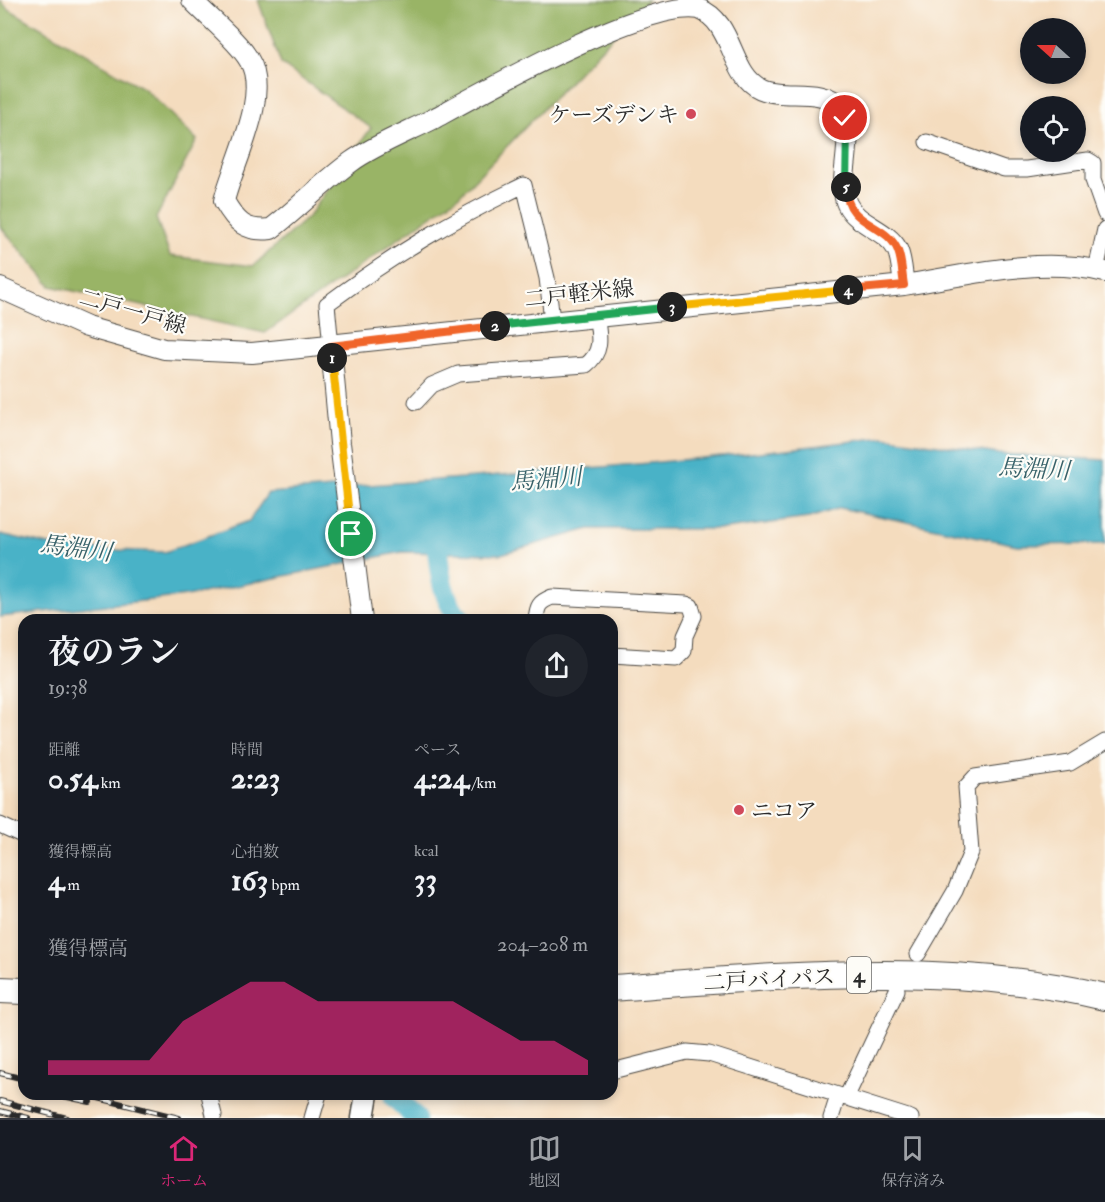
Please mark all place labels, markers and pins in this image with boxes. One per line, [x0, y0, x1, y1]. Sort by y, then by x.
pin [819, 92, 870, 143]
place label: ケーズデンキ [549, 101, 679, 129]
marker: ケーズデンキ [684, 107, 698, 121]
pin: 5 [831, 172, 861, 202]
pin: 4 [833, 275, 863, 305]
pin: 3 [657, 292, 687, 322]
pin: 2 [480, 311, 510, 341]
pin: 1 [317, 343, 347, 373]
pin [325, 508, 376, 559]
place label: ニコア [751, 797, 817, 825]
marker: ニコア [732, 803, 746, 817]

